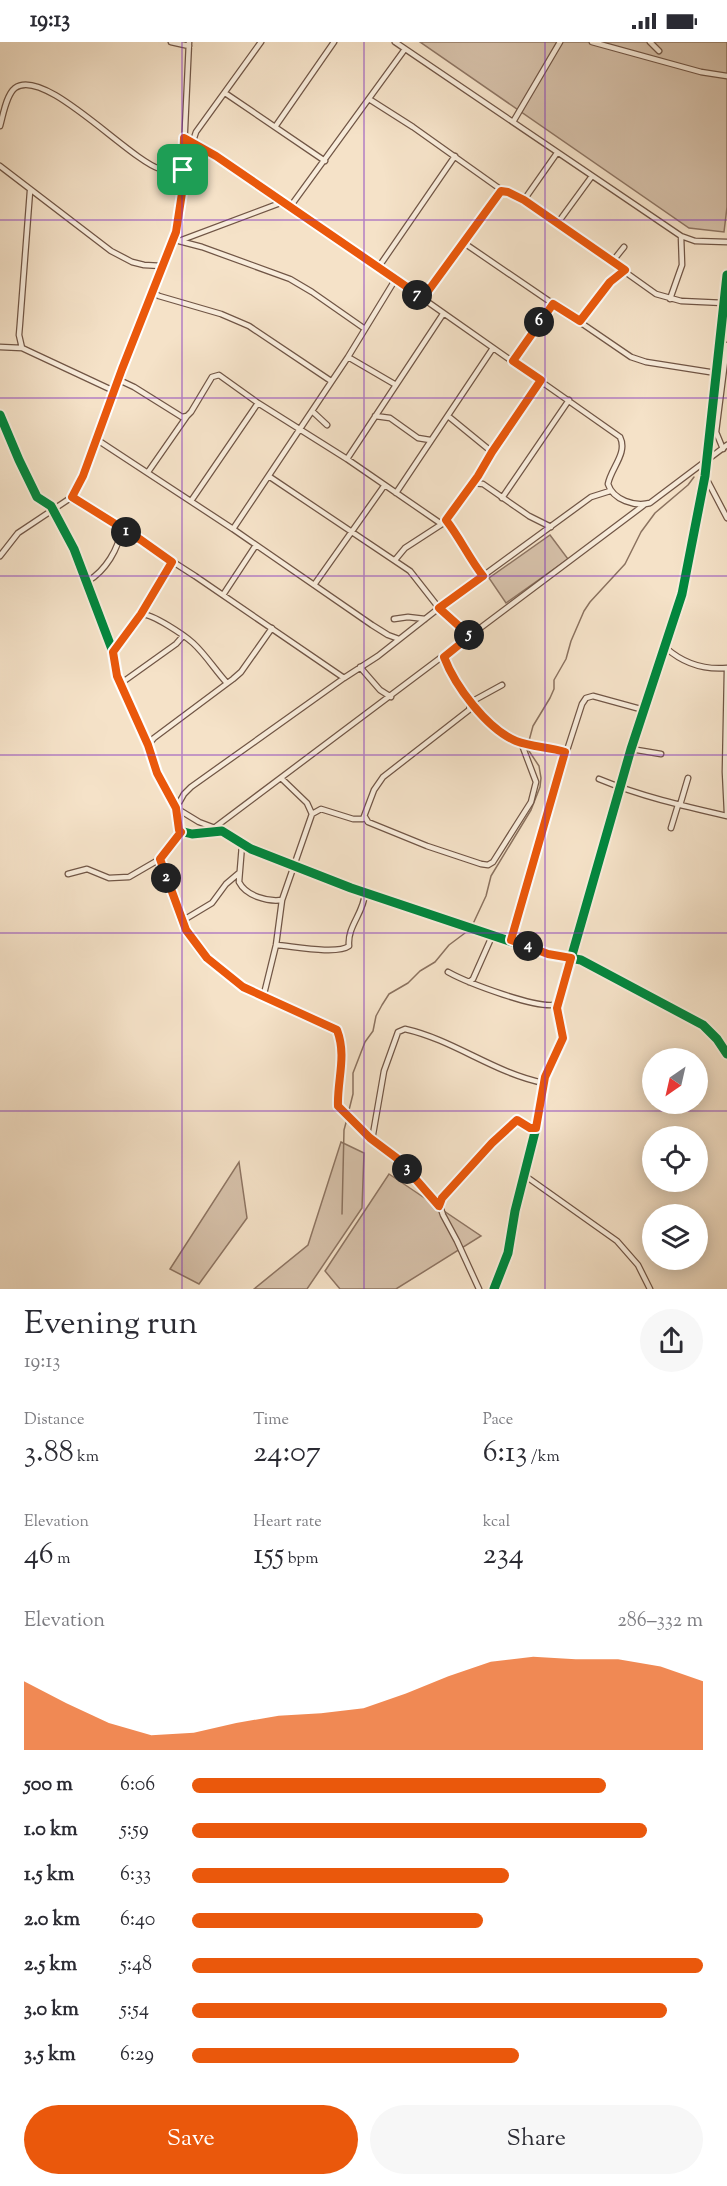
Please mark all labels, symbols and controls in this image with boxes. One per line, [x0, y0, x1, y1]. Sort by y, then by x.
text: 19:13 [30, 5, 70, 37]
pin [157, 144, 208, 195]
icon: arrive [166, 153, 199, 186]
pin: 7 [402, 280, 432, 310]
text: 7 [413, 283, 421, 306]
pin: 6 [524, 307, 554, 337]
text: 6 [535, 310, 543, 333]
pin: 1 [111, 517, 141, 547]
text: 1 [123, 520, 129, 543]
pin: 5 [454, 620, 484, 650]
text: 5 [466, 623, 472, 646]
pin: 2 [151, 863, 181, 893]
text: 2 [162, 866, 170, 889]
pin: 4 [513, 931, 543, 961]
text: 4 [524, 934, 532, 957]
north arrow [642, 1048, 708, 1114]
map controls [642, 1048, 708, 1270]
button: locate [642, 1126, 708, 1192]
pin: 3 [392, 1154, 422, 1184]
text: 3 [404, 1157, 410, 1180]
button: layers [642, 1204, 708, 1270]
text: Evening run [24, 1301, 198, 1349]
button: share [640, 1309, 703, 1372]
text: 19:13 [24, 1348, 60, 1377]
text: Distance [24, 1409, 84, 1432]
text: Time [253, 1409, 289, 1432]
text: Pace [483, 1409, 513, 1432]
text: 3.88 [24, 1432, 74, 1475]
text: 24:07 [253, 1432, 321, 1475]
text: 6:13 [483, 1432, 527, 1475]
text: km [74, 1446, 99, 1469]
text: /km [527, 1446, 560, 1469]
text: Elevation [24, 1511, 89, 1534]
text: Heart rate [253, 1511, 322, 1534]
text: kcal [483, 1511, 510, 1534]
text: 46 [24, 1534, 54, 1577]
text: 155 [253, 1534, 284, 1577]
text: 234 [483, 1534, 524, 1577]
text: m [54, 1548, 70, 1571]
text: bpm [284, 1548, 318, 1571]
text: Elevation [24, 1607, 105, 1636]
text: 286–332 m [617, 1607, 703, 1636]
text: 500 m [24, 1771, 73, 1800]
text: 6:06 [120, 1771, 155, 1800]
text: 1.0 km [24, 1816, 78, 1845]
text: 5:59 [120, 1816, 149, 1845]
text: 1.5 km [24, 1861, 74, 1890]
text: 6:33 [120, 1861, 151, 1890]
text: 2.0 km [24, 1906, 80, 1935]
text: 6:40 [120, 1906, 155, 1935]
text: 2.5 km [24, 1951, 77, 1980]
text: 5:48 [120, 1951, 152, 1980]
text: 3.0 km [24, 1996, 79, 2025]
text: 5:54 [120, 1996, 149, 2025]
text: 3.5 km [24, 2041, 76, 2070]
text: 6:29 [120, 2041, 154, 2070]
button: Save [24, 2105, 358, 2174]
button: Share [370, 2105, 703, 2174]

